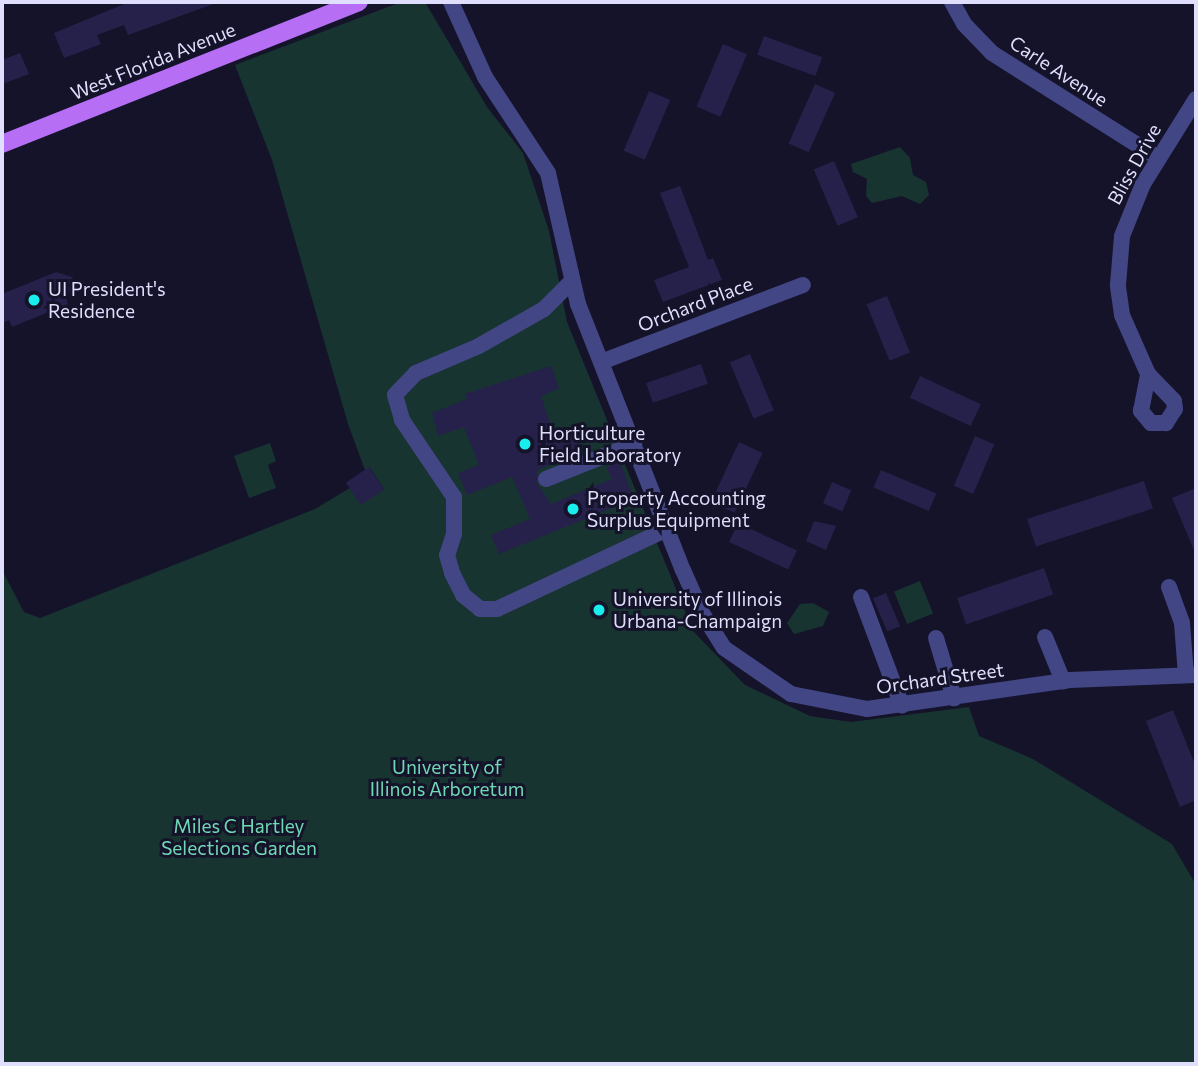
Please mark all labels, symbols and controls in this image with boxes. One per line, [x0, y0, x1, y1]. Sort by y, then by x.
street label: West Florida Avenue [67, 18, 239, 104]
street label: Carle Avenue [1006, 31, 1112, 111]
street label: Bliss Drive [1103, 120, 1165, 208]
street label: Orchard Place [634, 272, 756, 336]
place label: UI President's Residence [48, 278, 166, 322]
marker: UI President's Residence [26, 292, 42, 308]
place label: Horticulture Field Laboratory [539, 422, 681, 466]
marker: Horticulture Field Laboratory [517, 436, 533, 452]
place label: Property Accounting Surplus Equipment [587, 487, 766, 531]
marker: Property Accounting Surplus Equipment [565, 501, 581, 517]
place label: University of Illinois Urbana-Champaign [613, 588, 782, 632]
marker: University of Illinois Urbana-Champaign [591, 602, 607, 618]
street label: Orchard Street [875, 658, 1005, 698]
park label: University of Illinois Arboretum [370, 756, 524, 800]
park label: Miles C Hartley Selections Garden [161, 815, 317, 859]

